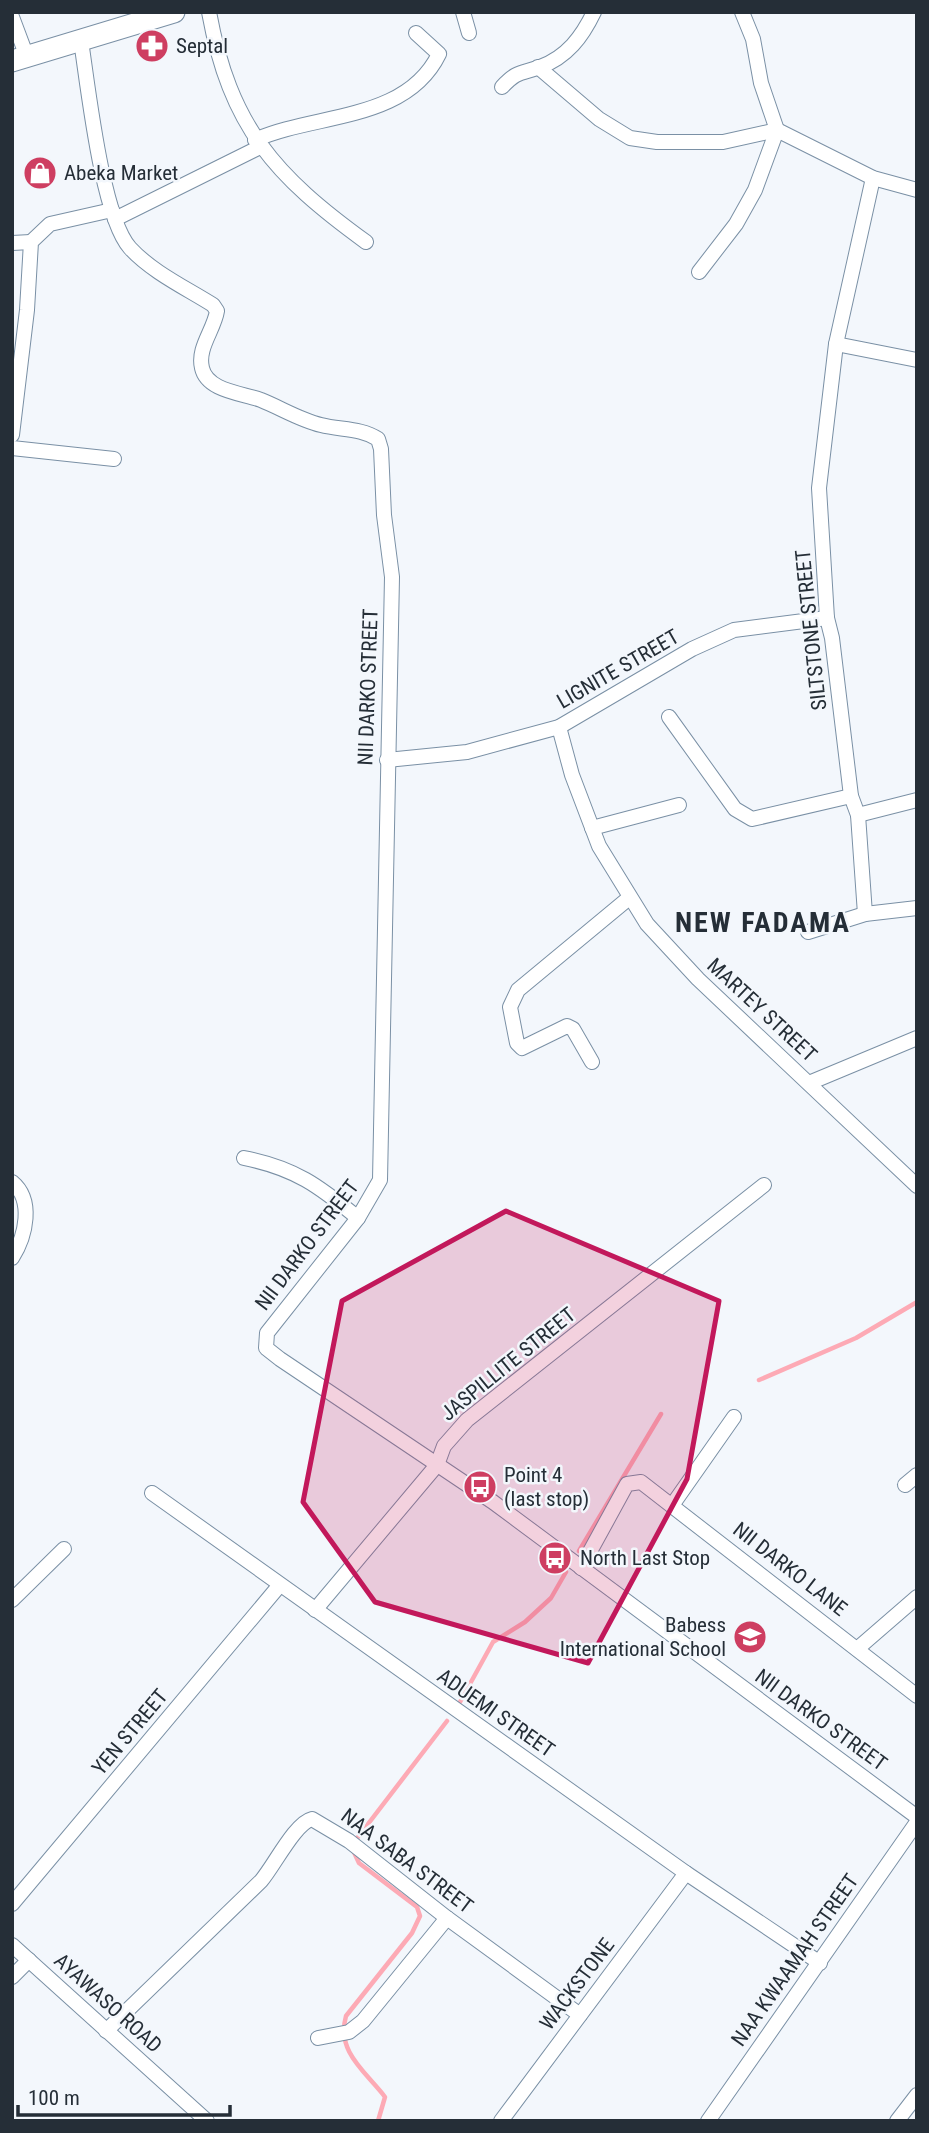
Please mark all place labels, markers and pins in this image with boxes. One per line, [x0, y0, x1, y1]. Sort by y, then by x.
pharmacy icon: Septal [133, 27, 171, 65]
place label: Septal [176, 34, 228, 58]
shop icon: Abeka Market [21, 154, 59, 192]
place label: Abeka Market [64, 161, 178, 185]
place label: Point 4 (last stop) [504, 1463, 589, 1511]
bus stop icon: Point 4 (last stop) [461, 1468, 499, 1506]
bus stop icon: North Last Stop [536, 1539, 574, 1577]
place label: North Last Stop [580, 1546, 710, 1570]
place label: Babess International School [560, 1613, 726, 1661]
school or university icon: Babess International School [731, 1618, 769, 1656]

